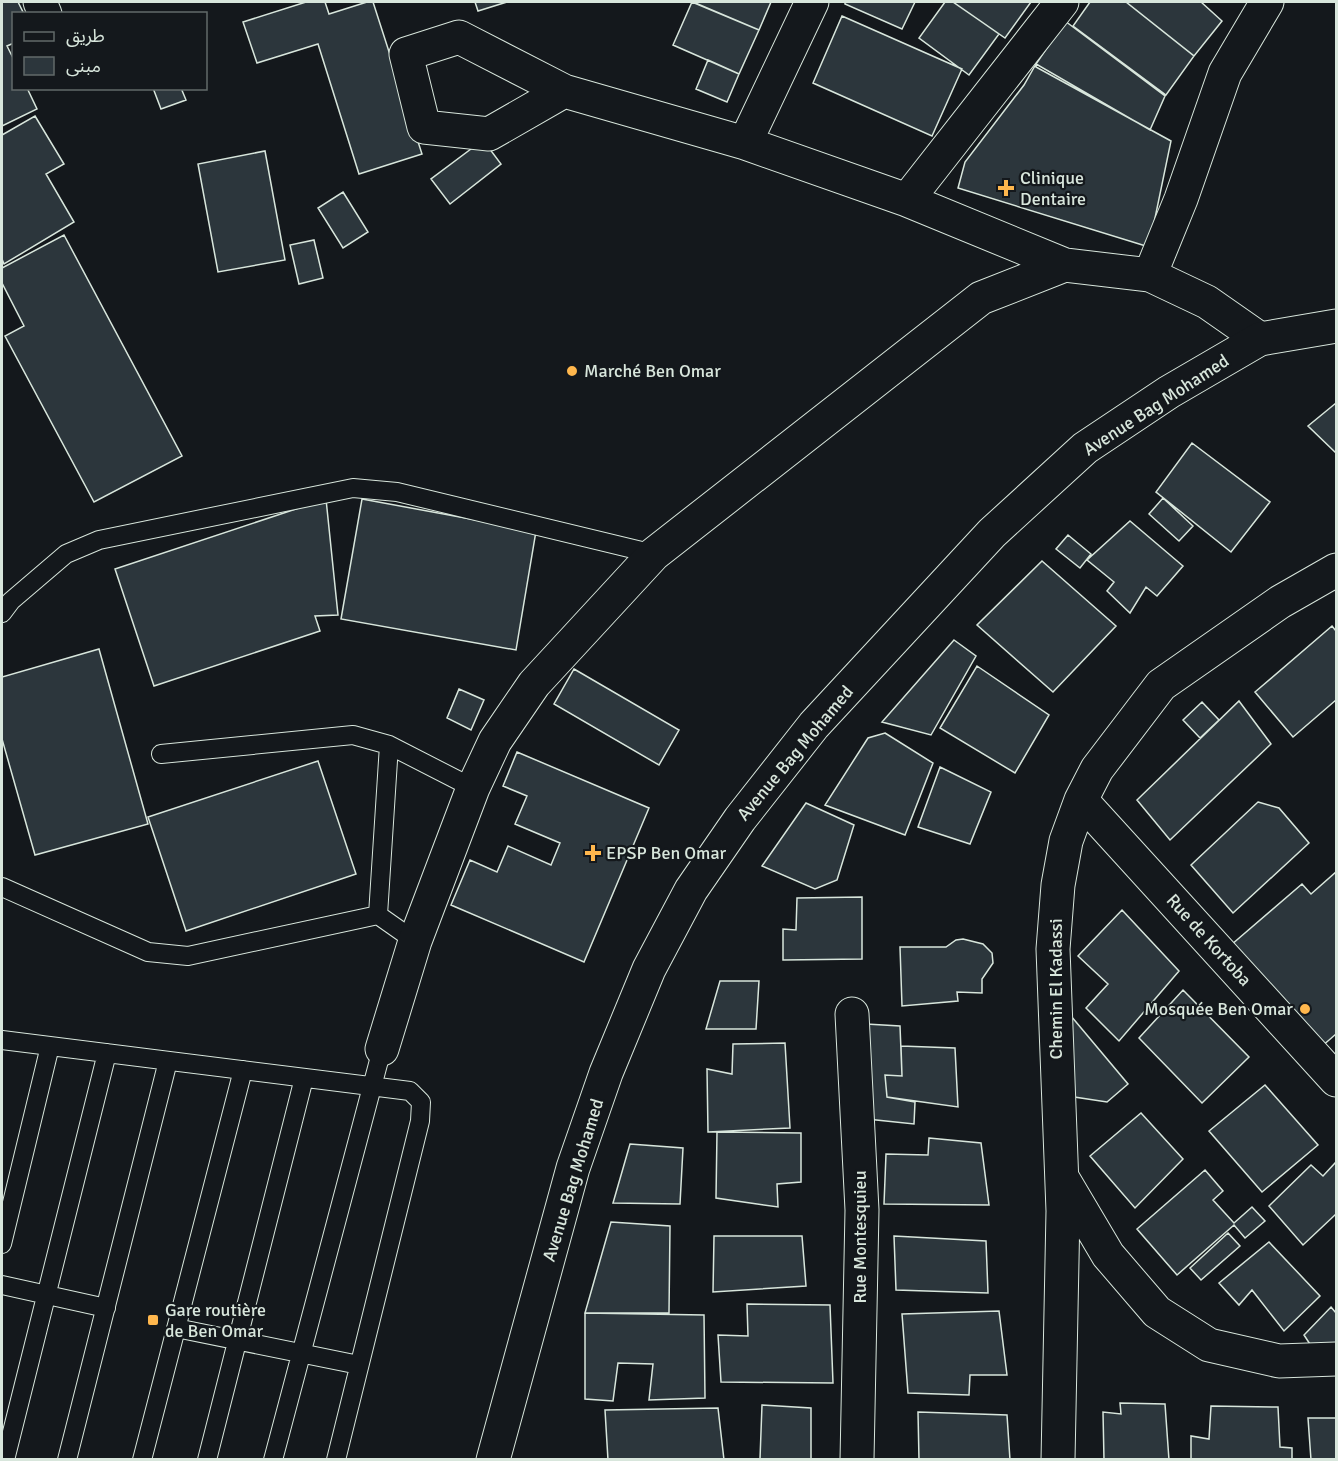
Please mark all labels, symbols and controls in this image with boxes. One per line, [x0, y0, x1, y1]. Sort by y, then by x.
legend [12, 12, 207, 90]
text: طريق [66, 25, 105, 47]
text: مبنى [66, 55, 101, 77]
place label: Clinique Dentaire [1020, 167, 1086, 210]
marker: Clinique Dentaire [997, 179, 1015, 197]
street label: Avenue Bag Mohamed [1079, 350, 1233, 460]
place label: Marché Ben Omar [584, 360, 721, 382]
marker: Marché Ben Omar [565, 364, 579, 378]
street label: Avenue Bag Mohamed [732, 681, 858, 825]
place label: EPSP Ben Omar [606, 842, 727, 864]
marker: EPSP Ben Omar [584, 844, 602, 862]
street label: Rue de Kortoba [1162, 889, 1256, 991]
street label: Chemin El Kadassi [1045, 918, 1067, 1060]
place label: Mosquée Ben Omar [1144, 998, 1293, 1020]
marker: Mosquée Ben Omar [1298, 1002, 1312, 1016]
street label: Avenue Bag Mohamed [538, 1096, 608, 1264]
street label: Rue Montesquieu [849, 1171, 871, 1303]
place label: Gare routière de Ben Omar [165, 1299, 266, 1342]
marker: Gare routière de Ben Omar [146, 1313, 160, 1327]

